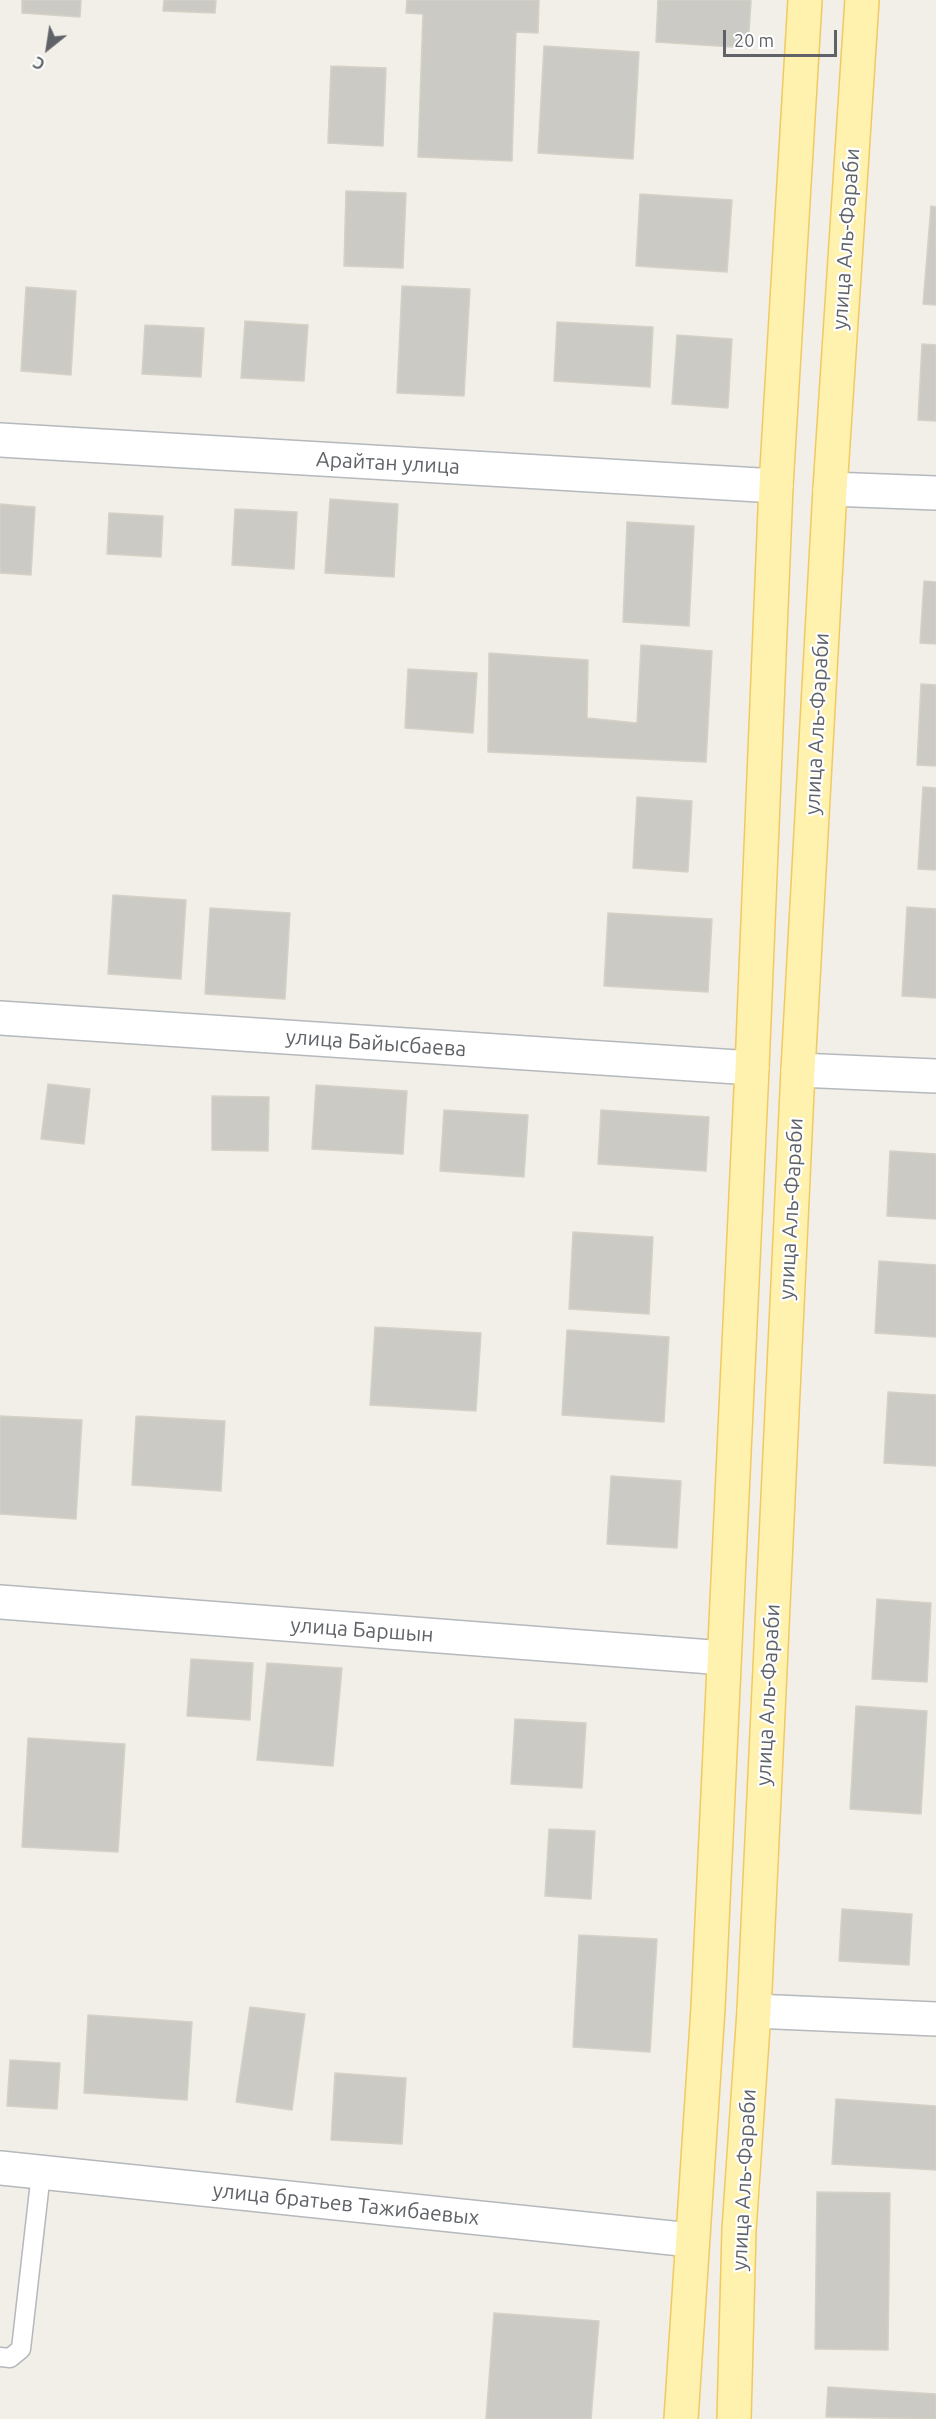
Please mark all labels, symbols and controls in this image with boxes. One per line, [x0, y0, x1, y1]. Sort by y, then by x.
north arrow [18, 18, 78, 78]
scale bar [726, 18, 840, 56]
text: 20 m [734, 30, 774, 50]
text: С [30, 53, 48, 74]
street label: улица Аль-Фараби [827, 147, 865, 331]
street label: Арайтан улица [316, 447, 460, 479]
street label: улица Аль-Фараби [800, 632, 834, 816]
street label: улица Байысбаева [285, 1024, 467, 1062]
street label: улица Аль-Фараби [774, 1117, 808, 1301]
street label: улица Аль-Фараби [751, 1603, 785, 1787]
street label: улица Баршын [290, 1612, 434, 1648]
street label: улица Аль-Фараби [727, 2088, 761, 2272]
street label: улица братьев Тажибаевых [211, 2177, 481, 2231]

